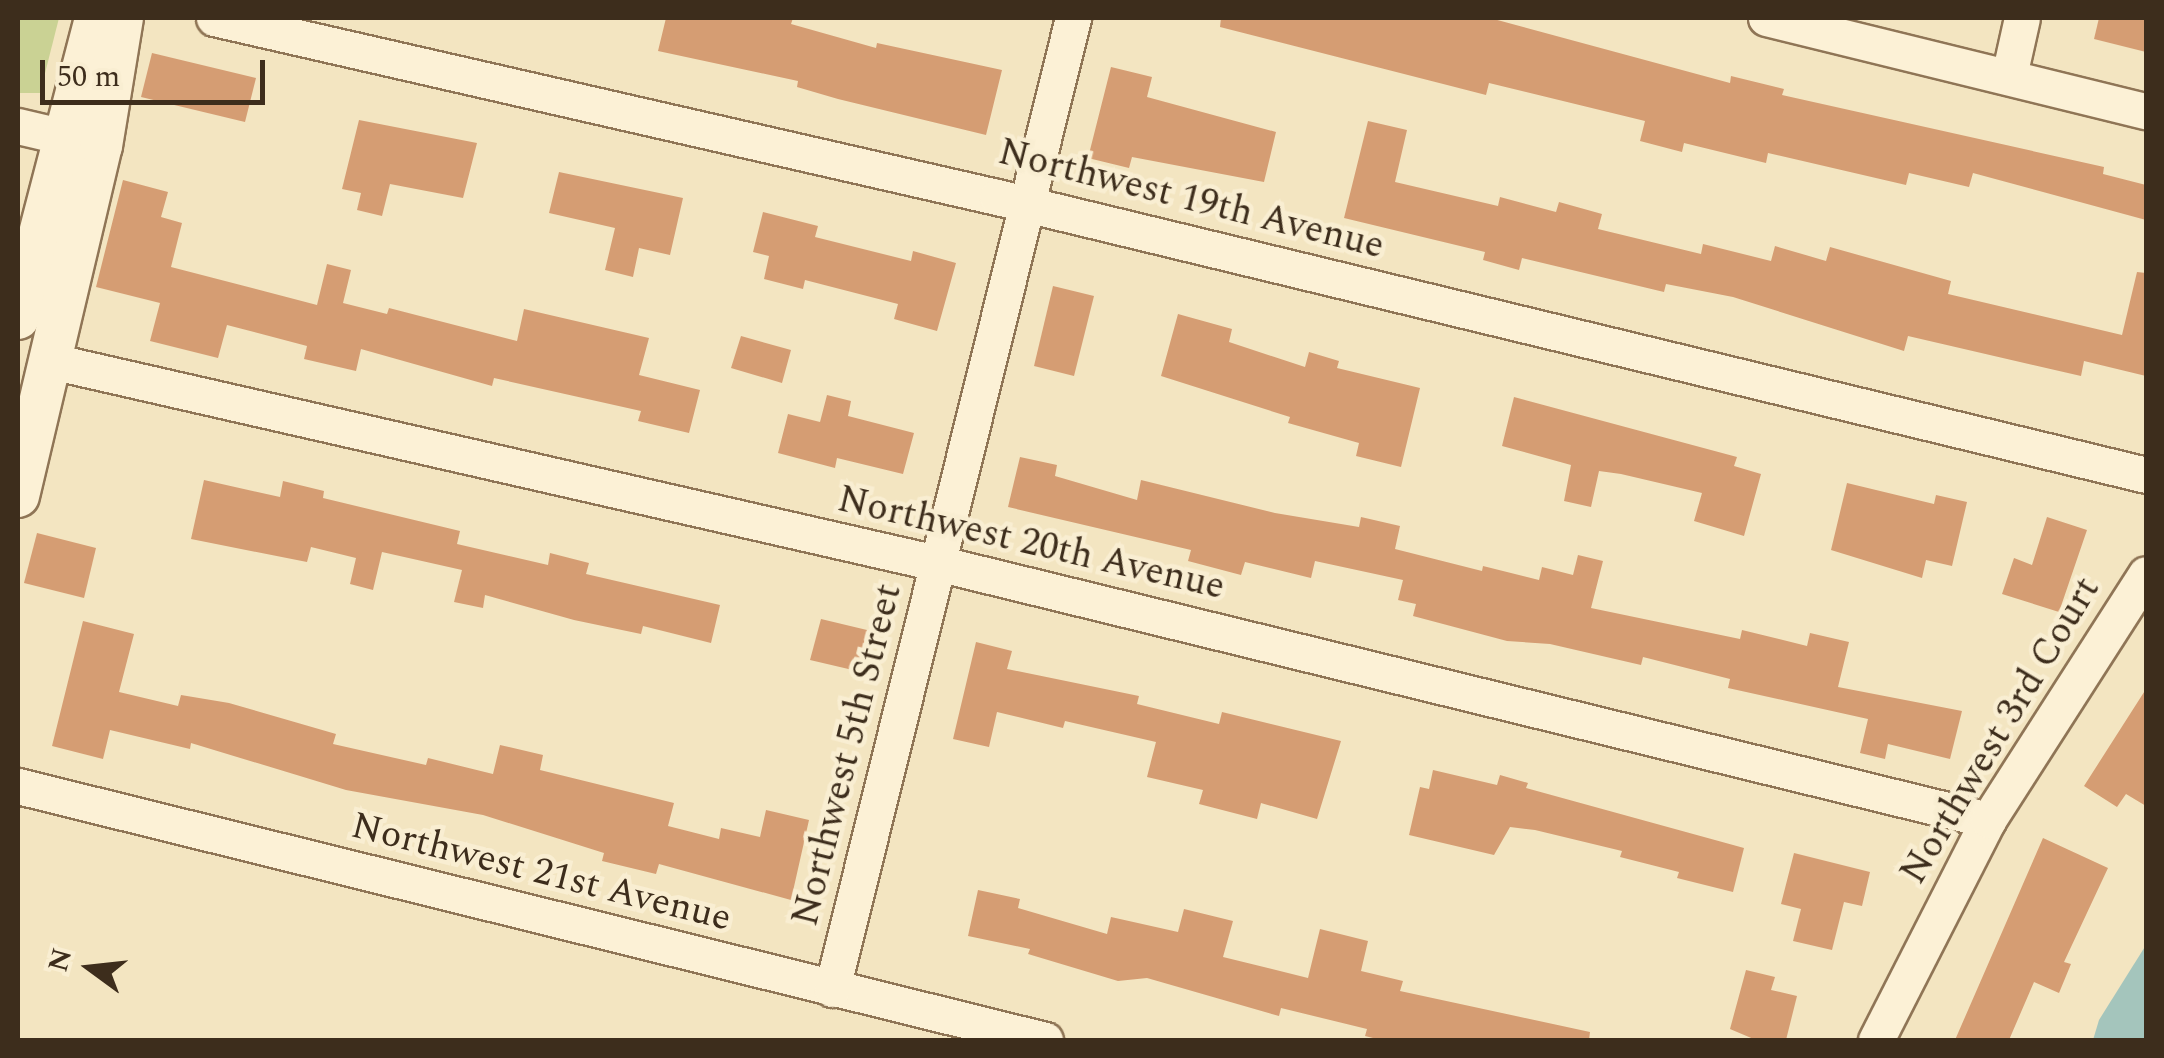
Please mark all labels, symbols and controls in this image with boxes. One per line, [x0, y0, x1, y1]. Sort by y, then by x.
scale bar [45, 40, 270, 102]
text: 50 m [57, 54, 120, 100]
street label: Northwest 19th Avenue [994, 130, 1388, 270]
street label: Northwest 20th Avenue [833, 477, 1229, 611]
street label: Northwest 3rd Court [1891, 569, 2111, 893]
street label: Northwest 5th Street [783, 579, 913, 931]
street label: Northwest 21st Avenue [346, 804, 736, 942]
north arrow [40, 918, 140, 1018]
text: N [37, 944, 84, 977]

